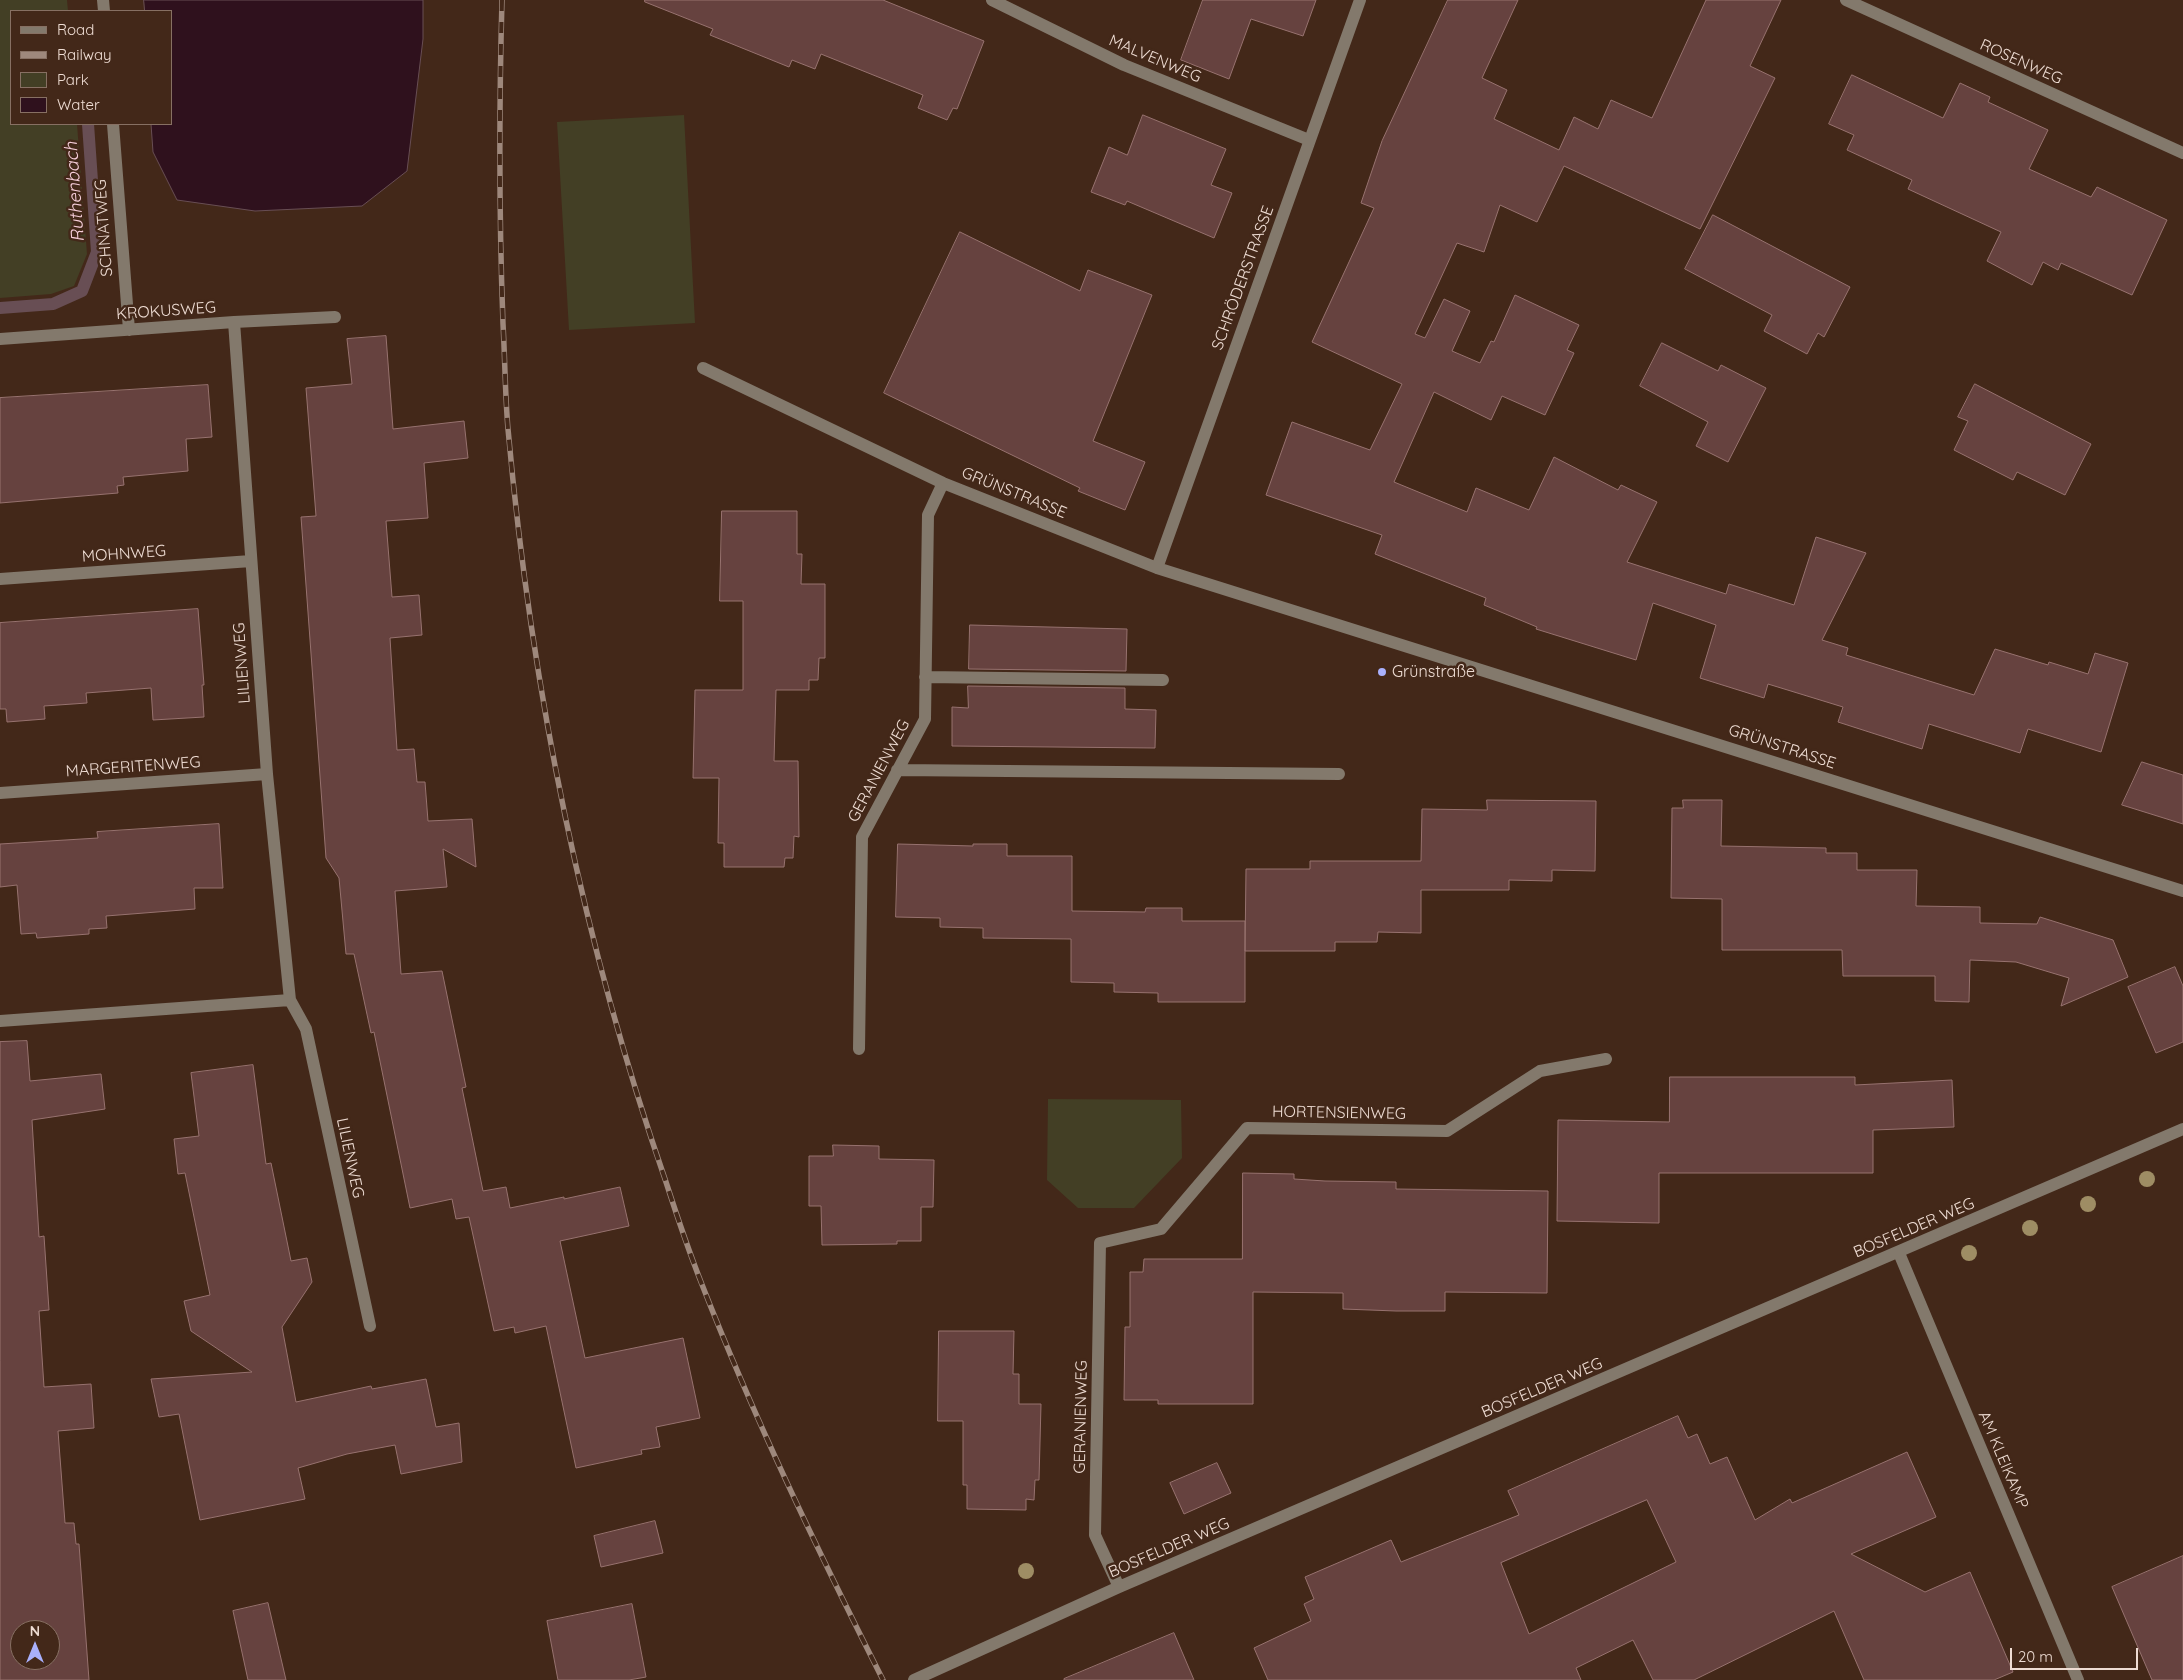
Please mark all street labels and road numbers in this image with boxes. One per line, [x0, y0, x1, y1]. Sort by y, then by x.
street label: MALVENWEG [1106, 31, 1204, 87]
street label: ROSENWEG [1977, 35, 2065, 89]
street label: SCHNATWEG [91, 179, 117, 277]
street label: SCHRÖDERSTRASSE [1208, 203, 1278, 353]
street label: KROKUSWEG [115, 298, 217, 324]
street label: GRÜNSTRASSE [959, 463, 1069, 523]
street label: MOHNWEG [81, 541, 167, 567]
street label: LILIENWEG [230, 622, 254, 704]
street label: GERANIENWEG [844, 716, 914, 826]
street label: GRÜNSTRASSE [1726, 721, 1838, 773]
street label: MARGERITENWEG [65, 753, 201, 781]
street label: HORTENSIENWEG [1272, 1102, 1406, 1124]
street label: LILIENWEG [332, 1116, 368, 1200]
street label: BOSFELDER WEG [1851, 1194, 1977, 1262]
street label: BOSFELDER WEG [1479, 1354, 1605, 1422]
street label: GERANIENWEG [1070, 1360, 1092, 1474]
street label: AM KLEIKAMP [1974, 1408, 2032, 1512]
street label: BOSFELDER WEG [1106, 1514, 1232, 1582]

